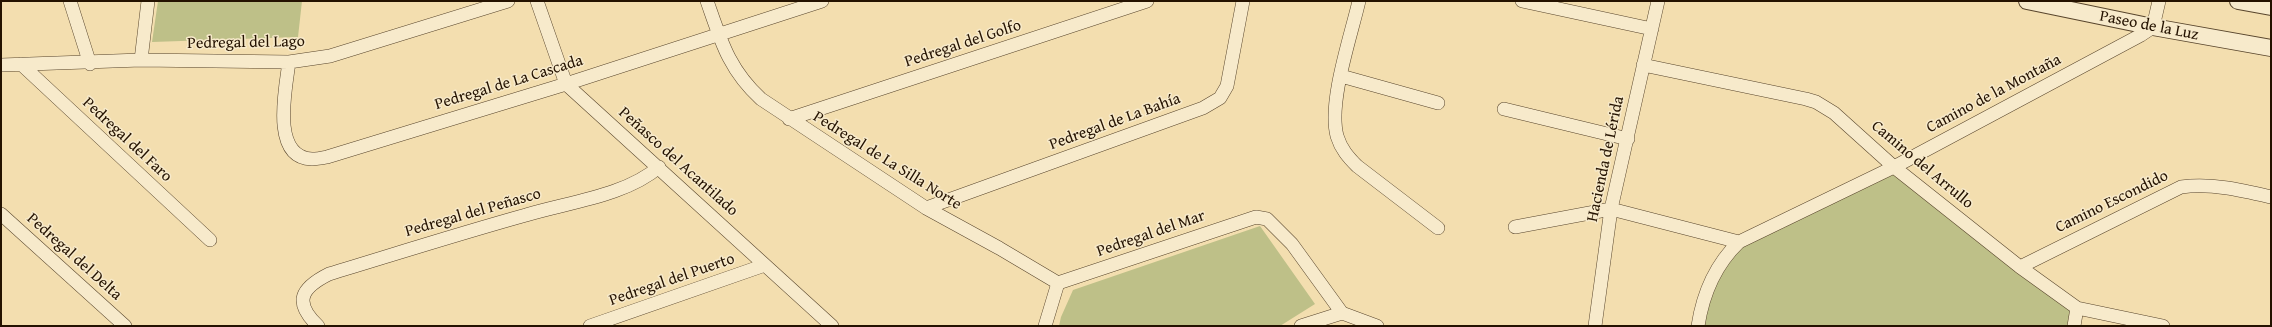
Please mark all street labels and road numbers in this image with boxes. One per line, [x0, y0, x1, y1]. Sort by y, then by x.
street label: Paseo de la Luz [2098, 7, 2200, 45]
street label: Pedregal del Golfo [902, 16, 1024, 72]
street label: Pedregal del Lago [187, 32, 305, 54]
street label: Camino de la Montaña [1923, 50, 2065, 138]
street label: Pedregal de La Cascada [433, 51, 585, 115]
street label: Pedregal de La Bahía [1047, 89, 1183, 155]
street label: Pedregal del Faro [78, 94, 176, 186]
street label: Hacienda de Lérida [1583, 94, 1629, 224]
street label: Peñasco del Acantilado [614, 103, 742, 221]
street label: Pedregal de La Silla Norte [809, 107, 965, 215]
street label: Camino del Arrullo [1867, 117, 1977, 213]
street label: Camino Escondido [2053, 166, 2171, 238]
street label: Pedregal del Peñasco [403, 184, 543, 242]
street label: Pedregal del Mar [1094, 206, 1208, 262]
street label: Pedregal del Delta [23, 209, 125, 305]
street label: Pedregal del Puerto [607, 250, 737, 310]

